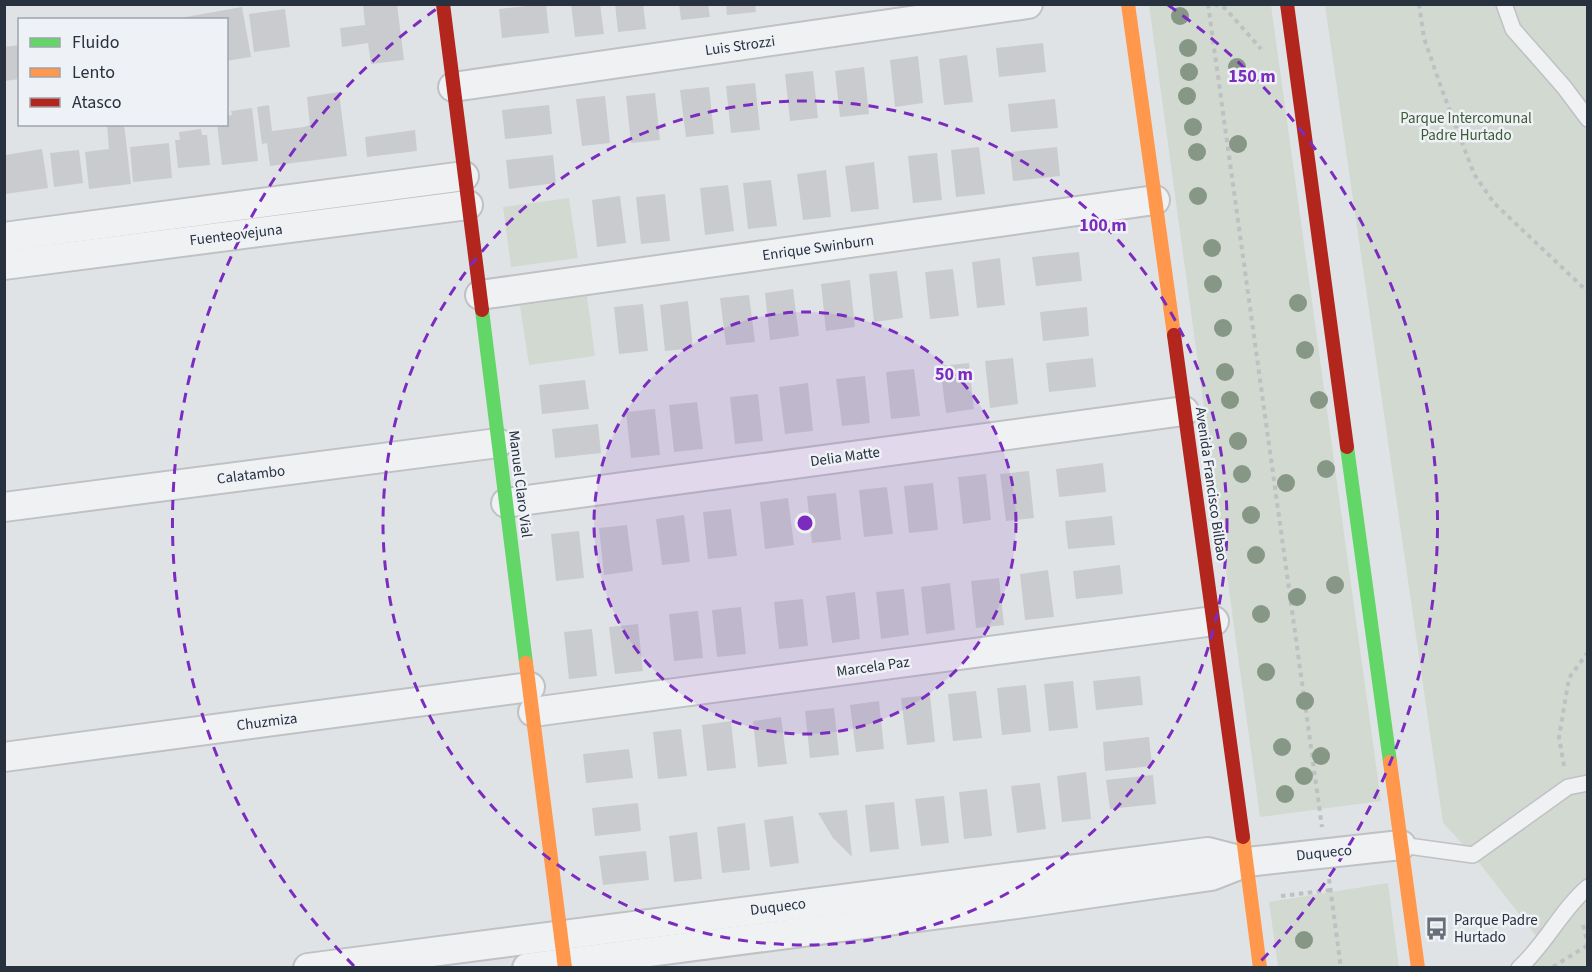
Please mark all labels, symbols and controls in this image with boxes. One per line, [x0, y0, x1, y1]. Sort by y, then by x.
legend [18, 18, 228, 126]
text: Fluido [72, 30, 119, 55]
street label: Luis Strozzi [704, 31, 776, 61]
text: Lento [72, 60, 115, 85]
text: 150 m [1228, 64, 1276, 89]
text: Atasco [72, 90, 121, 115]
park label: Parque Intercomunal Padre Hurtado [1400, 108, 1532, 146]
text: 100 m [1079, 213, 1127, 238]
street label: Fuenteovejuna [188, 219, 284, 251]
street label: Enrique Swinburn [761, 230, 875, 266]
text: 50 m [935, 362, 973, 387]
street label: Avenida Francisco Bilbao [1190, 406, 1232, 562]
street label: Manuel Claro Vial [503, 429, 537, 539]
street label: Delia Matte [809, 442, 881, 472]
street label: Calatambo [216, 460, 286, 490]
centre of rings [795, 513, 815, 533]
street label: Marcela Paz [835, 651, 911, 683]
street label: Chuzmiza [235, 708, 299, 736]
street label: Duqueco [1295, 840, 1353, 866]
street label: Duqueco [749, 893, 807, 921]
place label: Parque Padre Hurtado [1454, 910, 1538, 948]
bus stop icon: Parque Padre Hurtado [1423, 916, 1449, 942]

